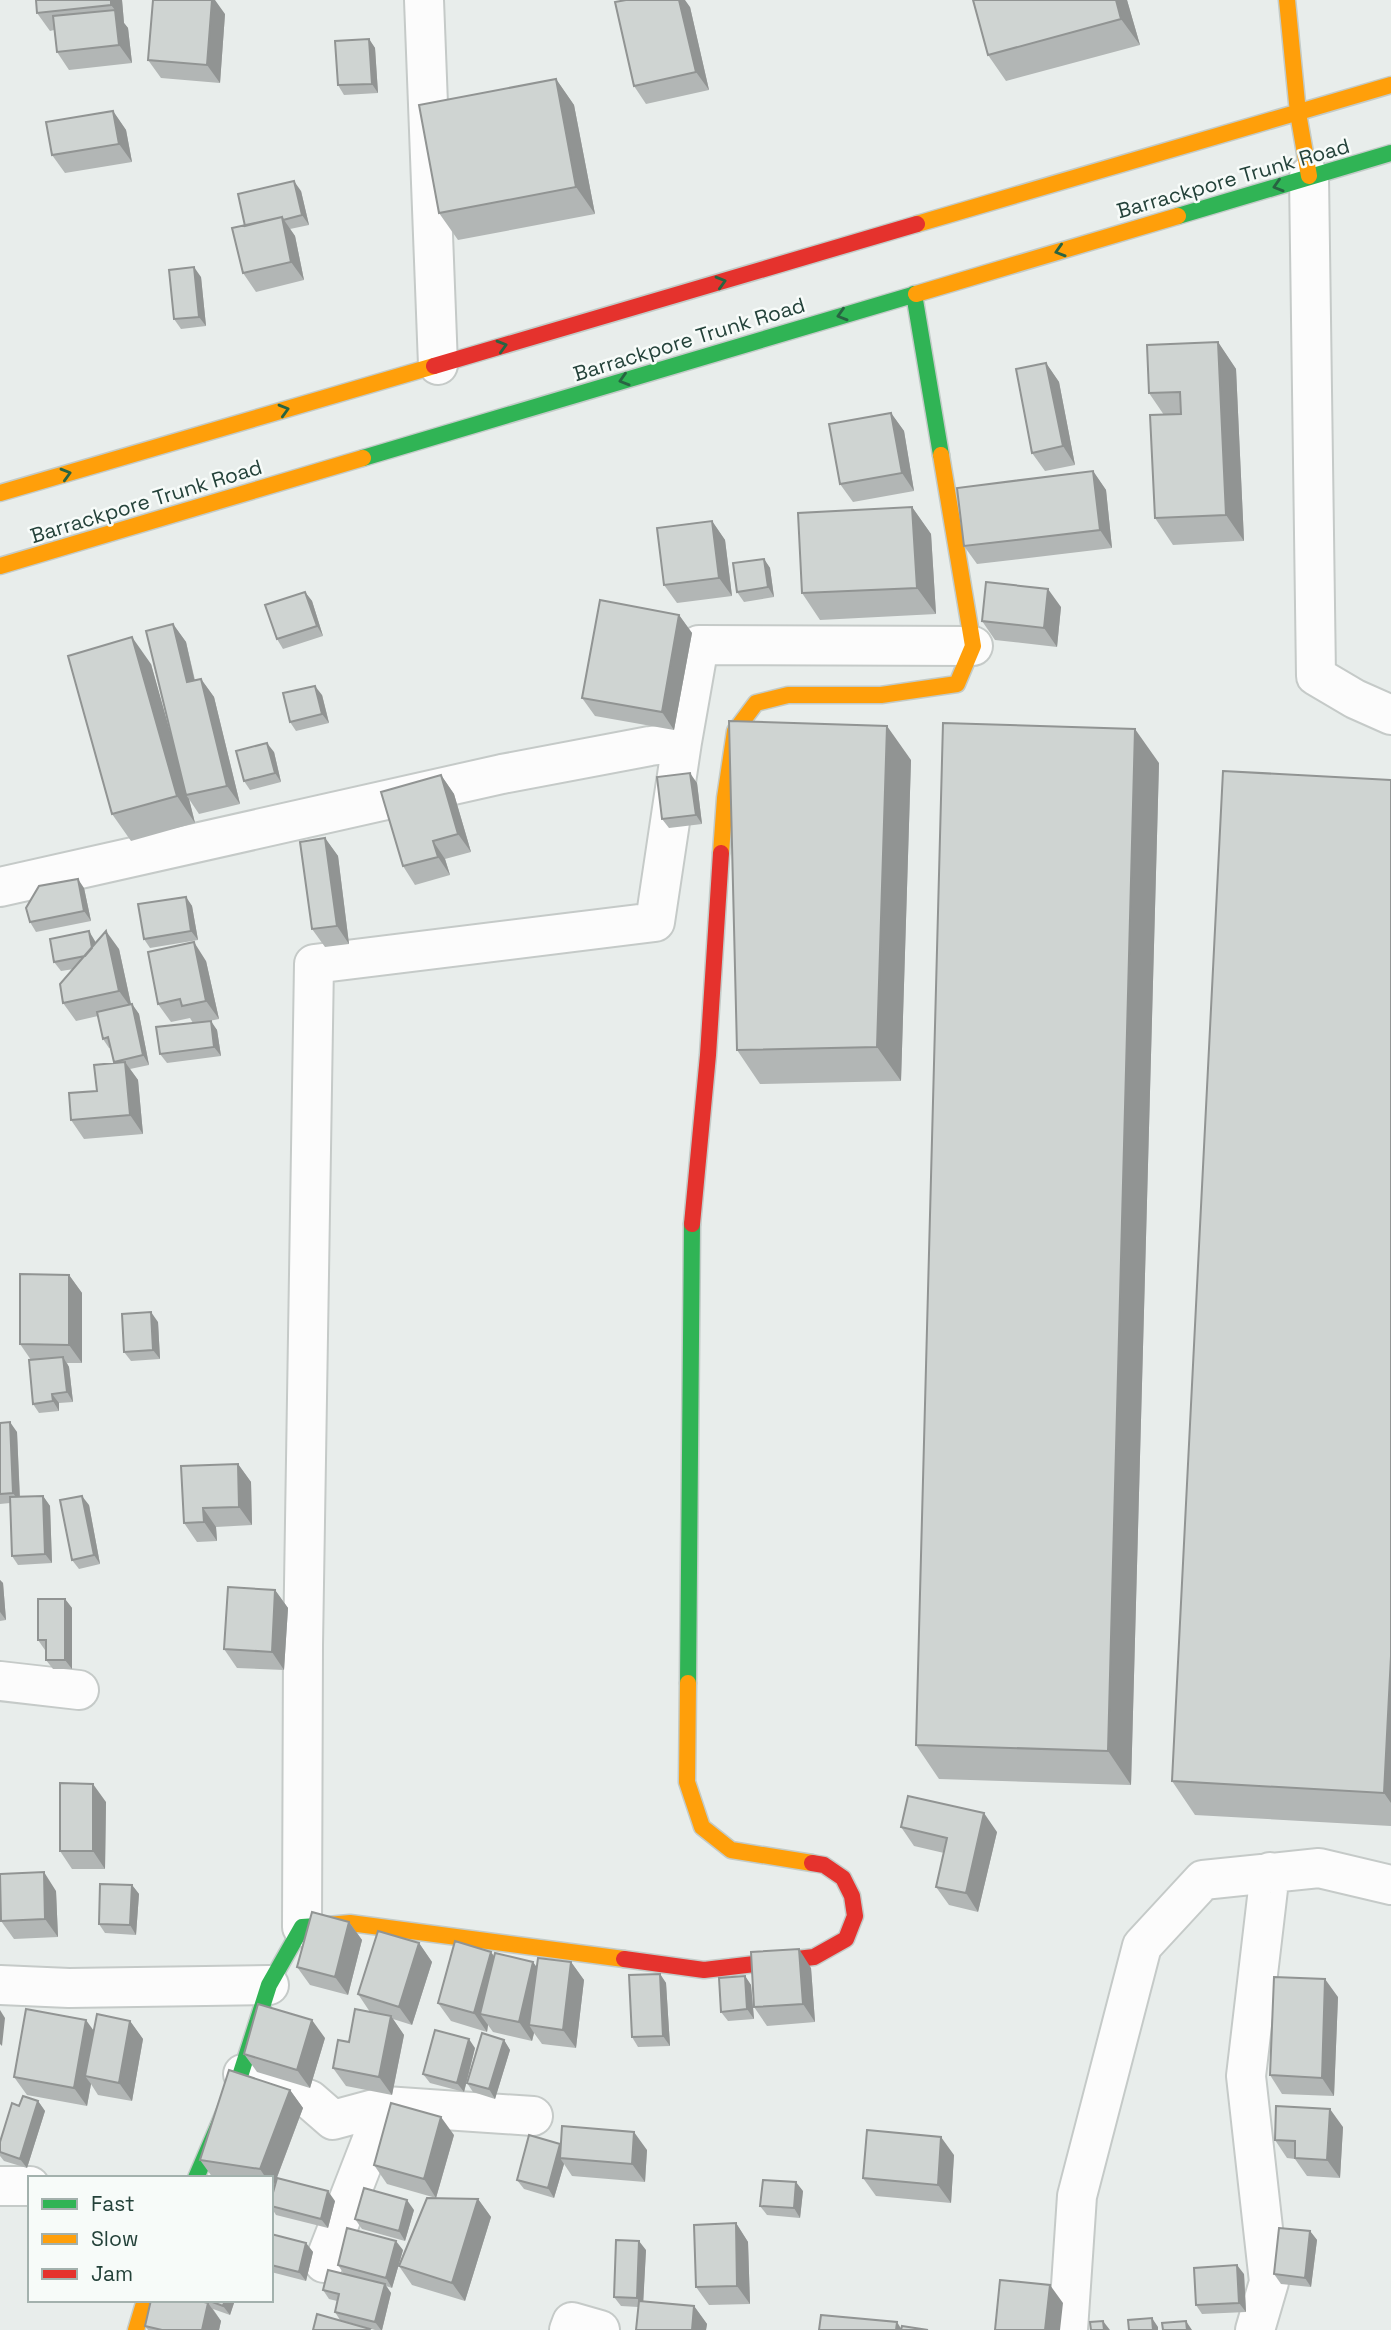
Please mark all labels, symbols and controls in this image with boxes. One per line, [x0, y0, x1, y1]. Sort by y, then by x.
street label: Barrackpore Trunk Road [1113, 132, 1353, 224]
one-way arrow [1273, 177, 1285, 192]
one-way arrow [1055, 242, 1067, 257]
one-way arrow [714, 276, 726, 291]
street label: Barrackpore Trunk Road [570, 291, 808, 387]
one-way arrow [837, 307, 849, 322]
one-way arrow [496, 340, 508, 355]
one-way arrow [619, 372, 631, 387]
one-way arrow [278, 404, 290, 419]
street label: Barrackpore Trunk Road [27, 453, 265, 549]
one-way arrow [59, 468, 71, 482]
legend [28, 2176, 273, 2302]
text: Fast [91, 2190, 135, 2217]
text: Slow [91, 2225, 139, 2252]
text: Jam [91, 2260, 133, 2287]

